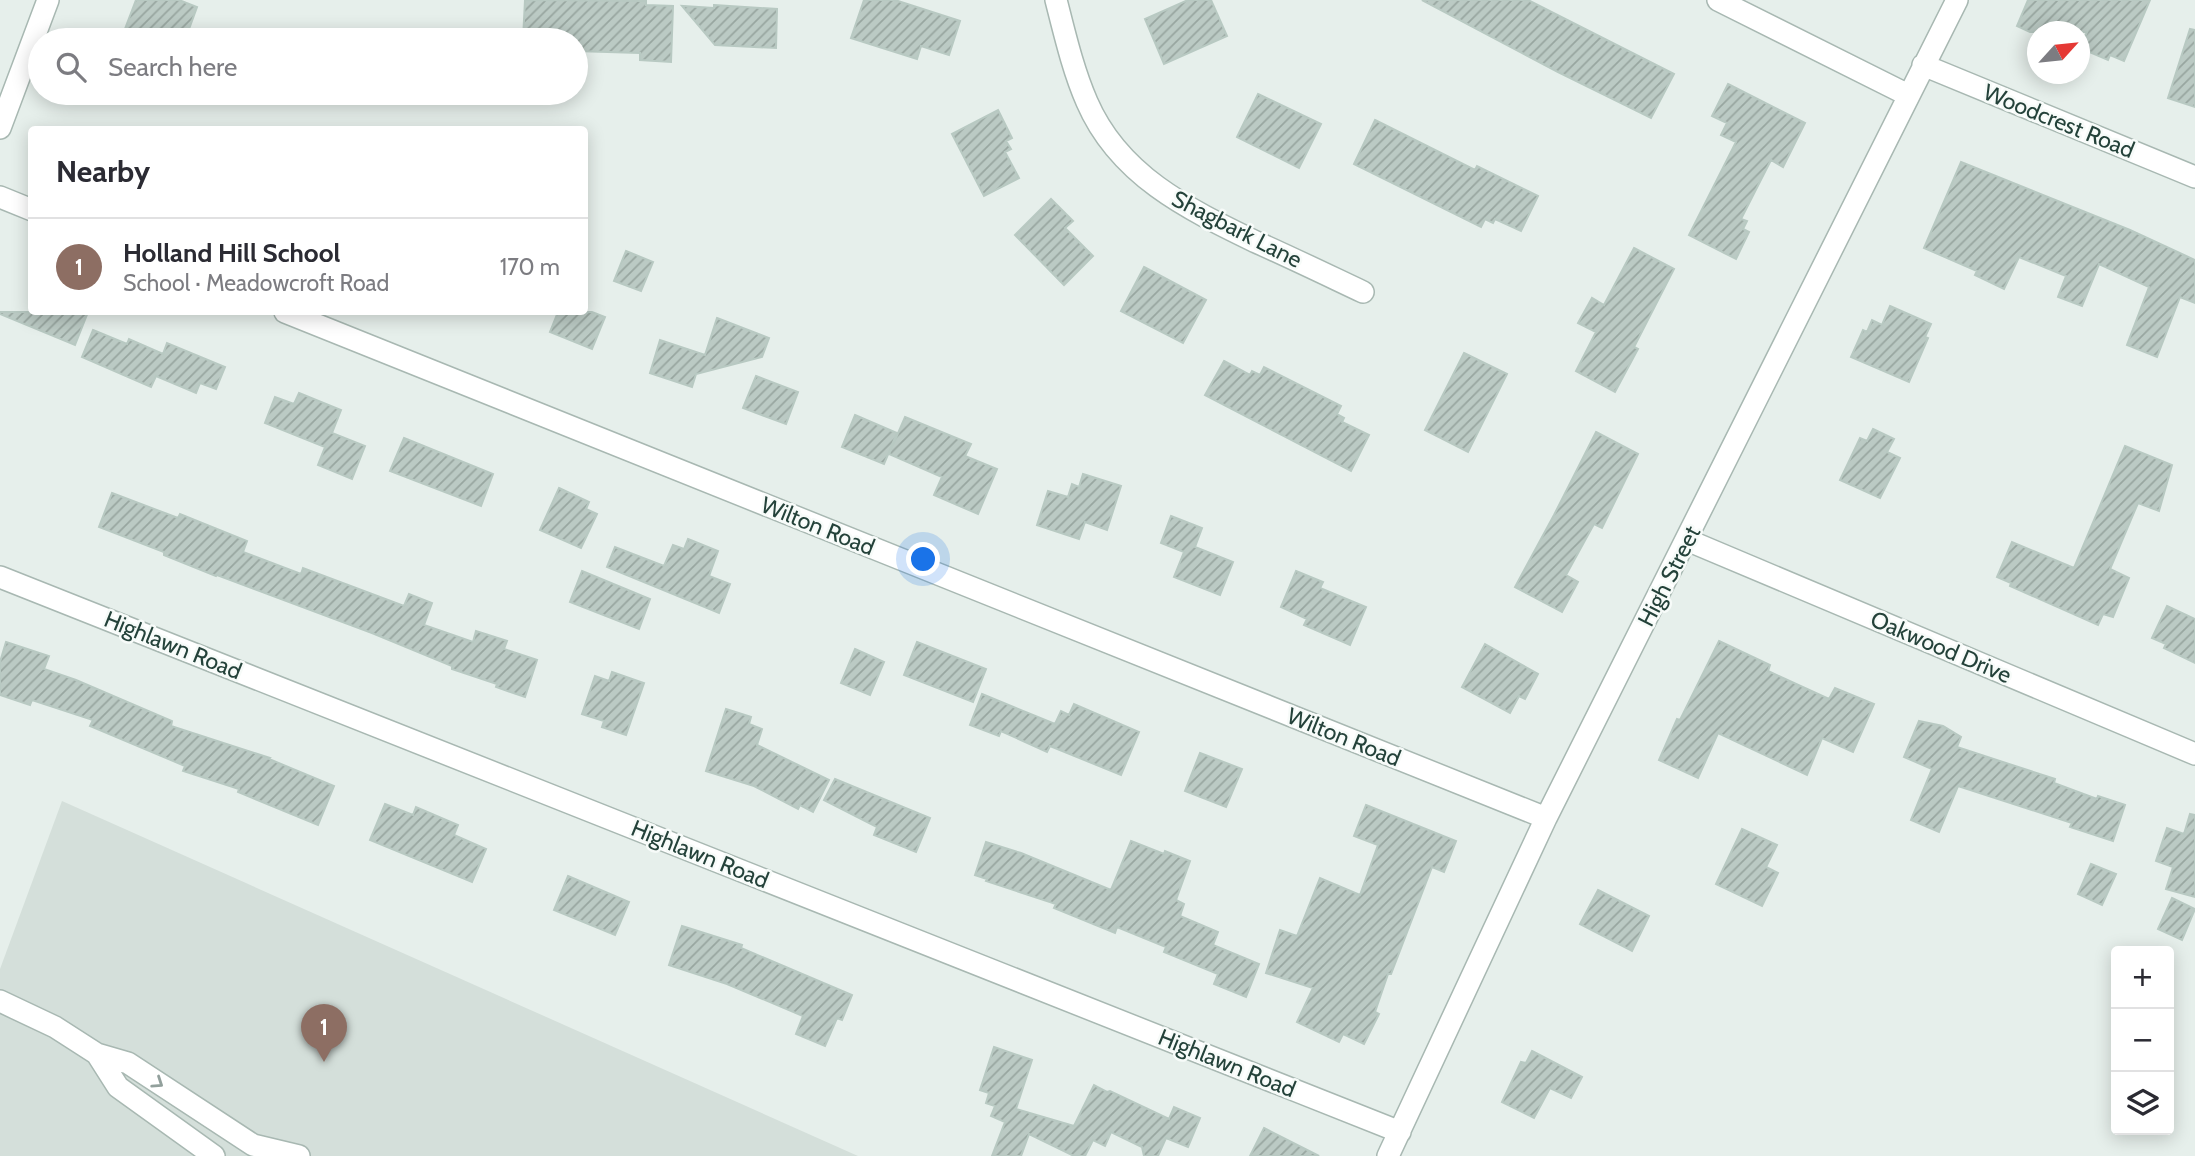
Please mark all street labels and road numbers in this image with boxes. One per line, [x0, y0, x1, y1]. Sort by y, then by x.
street label: Woodcrest Road [1979, 78, 2139, 164]
street label: Shagbark Lane [1167, 184, 1307, 274]
street label: Wilton Road [757, 491, 879, 561]
street label: High Street [1632, 521, 1706, 631]
street label: Highlawn Road [100, 605, 246, 685]
street label: Oakwood Drive [1866, 605, 2016, 689]
street label: Wilton Road [1283, 702, 1405, 772]
street label: Highlawn Road [627, 814, 773, 894]
street label: Highlawn Road [1154, 1023, 1300, 1103]

